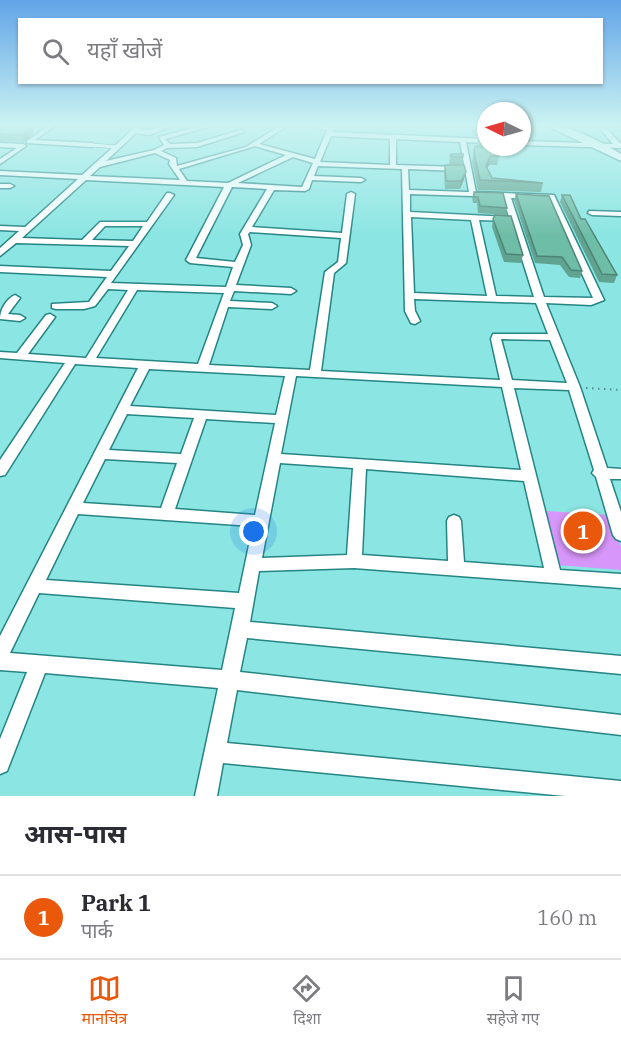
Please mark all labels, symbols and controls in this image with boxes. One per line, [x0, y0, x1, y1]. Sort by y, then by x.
search box [18, 18, 603, 84]
icon: search [39, 35, 72, 68]
text: यहाँ खोजें [87, 35, 162, 64]
north arrow [477, 102, 531, 156]
pin: 1 [564, 508, 602, 554]
your location [239, 517, 268, 546]
text: आस-पास [24, 816, 126, 850]
text: Park 1 [81, 888, 151, 917]
text: 1 [38, 904, 50, 931]
text: 160 m [537, 904, 597, 931]
text: पार्क [81, 917, 113, 944]
tab: मानचित्र [82, 972, 127, 1031]
tab: दिशा [290, 972, 323, 1031]
tab: सहेजे गए [487, 972, 539, 1031]

